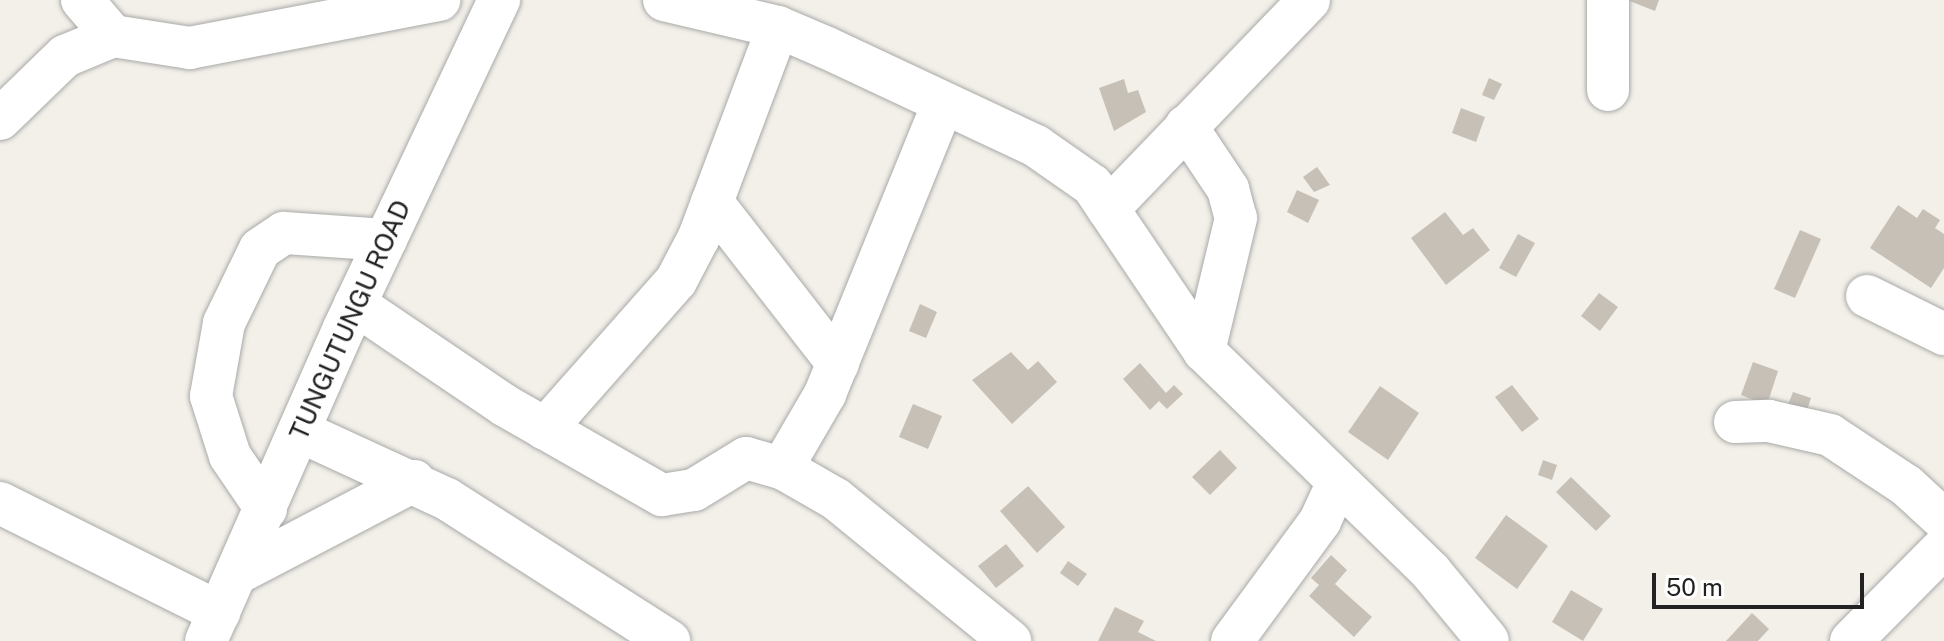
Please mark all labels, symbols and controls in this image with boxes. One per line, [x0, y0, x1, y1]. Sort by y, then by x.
street label: TUNGUTUNGU ROAD [283, 195, 417, 445]
scale bar [1656, 557, 1868, 607]
text: 50 m [1666, 573, 1723, 601]

